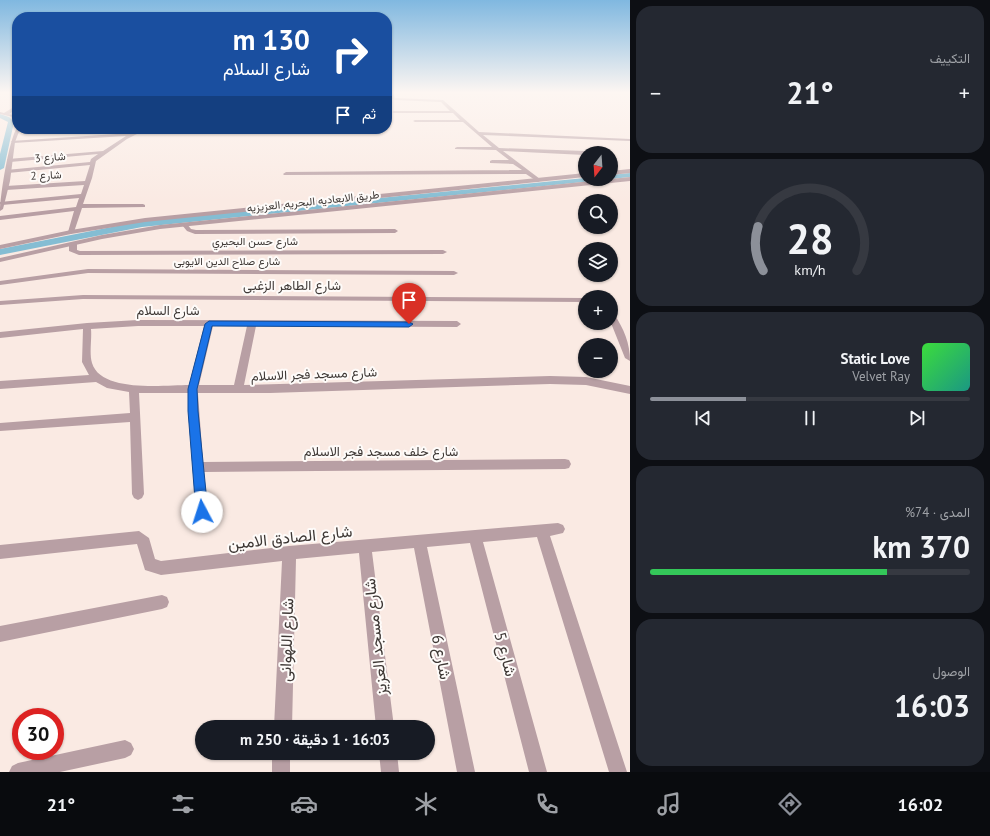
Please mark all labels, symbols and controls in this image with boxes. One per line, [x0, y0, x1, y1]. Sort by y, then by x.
text: 130 m [233, 21, 310, 58]
icon: right [324, 28, 376, 80]
text: التكييف [930, 50, 970, 67]
text: شارع السلام [223, 57, 310, 80]
text: 21° [786, 73, 834, 112]
text: − [650, 79, 661, 107]
text: + [959, 79, 970, 107]
icon: arrive [332, 104, 354, 126]
text: ثم [362, 104, 376, 123]
north arrow [578, 146, 618, 186]
map controls [578, 146, 618, 378]
street label: شارع 3 [34, 149, 66, 166]
street label: شارع 2 [30, 167, 62, 184]
street label: طريق الابعاديه البحريه, العزيزيه [246, 187, 380, 215]
button: search [578, 194, 618, 234]
text: 28 [786, 212, 834, 265]
street label: شارع حسن البحيري [212, 234, 298, 251]
button: layers [578, 242, 618, 282]
street label: شارع صلاح الدين الايوبى [174, 254, 281, 269]
text: km/h [794, 259, 826, 278]
street label: شارع الطاهر الزغبى [243, 277, 341, 295]
pin [392, 283, 426, 324]
icon: arrive [398, 289, 420, 311]
button: + [578, 290, 618, 330]
street label: شارع السلام [137, 302, 199, 320]
button: − [578, 338, 618, 378]
text: Static Love [840, 349, 910, 368]
street label: شارع مسجد فجر الاسلام [251, 363, 377, 386]
text: Velvet Ray [852, 368, 910, 385]
icon: previous [692, 407, 714, 429]
icon: pause [799, 407, 821, 429]
icon: next [906, 407, 928, 429]
street label: شارع خلف مسجد فجر الاسلام [304, 443, 458, 461]
position arrow [181, 491, 223, 533]
text: المدى · 74% [905, 504, 970, 521]
street label: شارع الصادق الامين [227, 521, 353, 555]
text: 370 km [872, 527, 970, 566]
street label: شارع مسجد العزيز [359, 577, 393, 697]
street label: شارع اللهوانى [275, 598, 299, 682]
street label: شارع 5 [489, 630, 522, 679]
street label: شارع 6 [426, 633, 456, 681]
text: الوصول [932, 663, 970, 680]
text: 16:03 [894, 686, 970, 725]
speed limit sign: 30 [12, 708, 64, 760]
text: 16:03 · 1 دقيقة · 250 m [240, 730, 390, 749]
icon: filters [169, 790, 197, 818]
icon: car [290, 790, 318, 818]
icon: climate [412, 790, 440, 818]
icon: phone [533, 790, 561, 818]
icon: music [655, 790, 683, 818]
icon: directions [776, 790, 804, 818]
text: 21° [47, 793, 75, 816]
text: 16:02 [898, 793, 943, 816]

